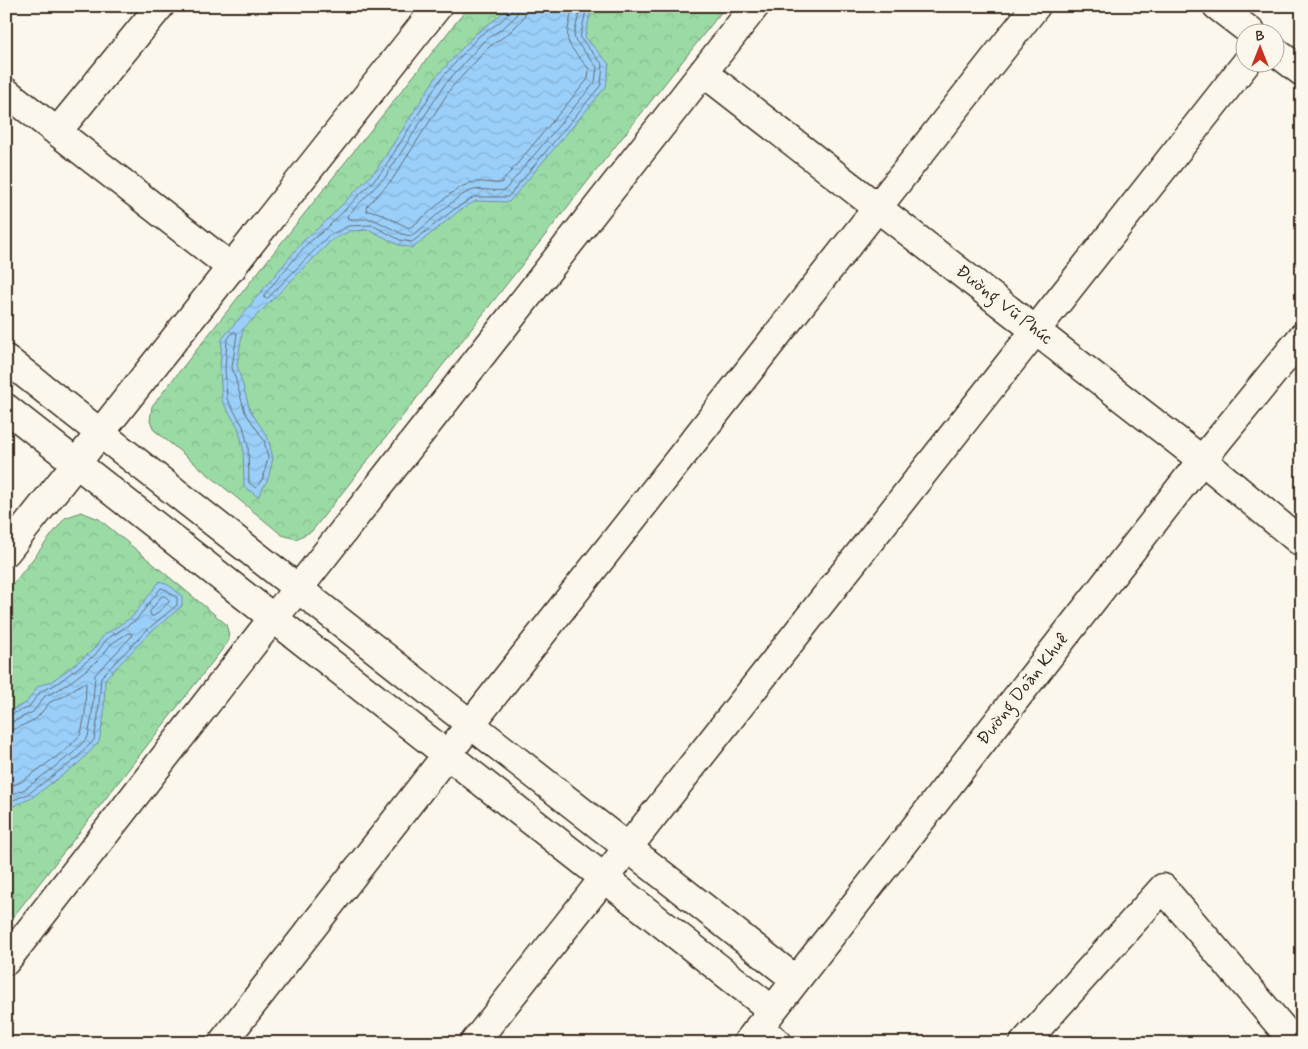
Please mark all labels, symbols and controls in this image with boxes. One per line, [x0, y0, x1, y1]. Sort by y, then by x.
north arrow [1236, 22, 1286, 72]
text: B [1256, 27, 1265, 45]
street label: Đường Vũ Phúc [949, 260, 1057, 352]
street label: Đường Doãn Khuê [972, 628, 1076, 751]

